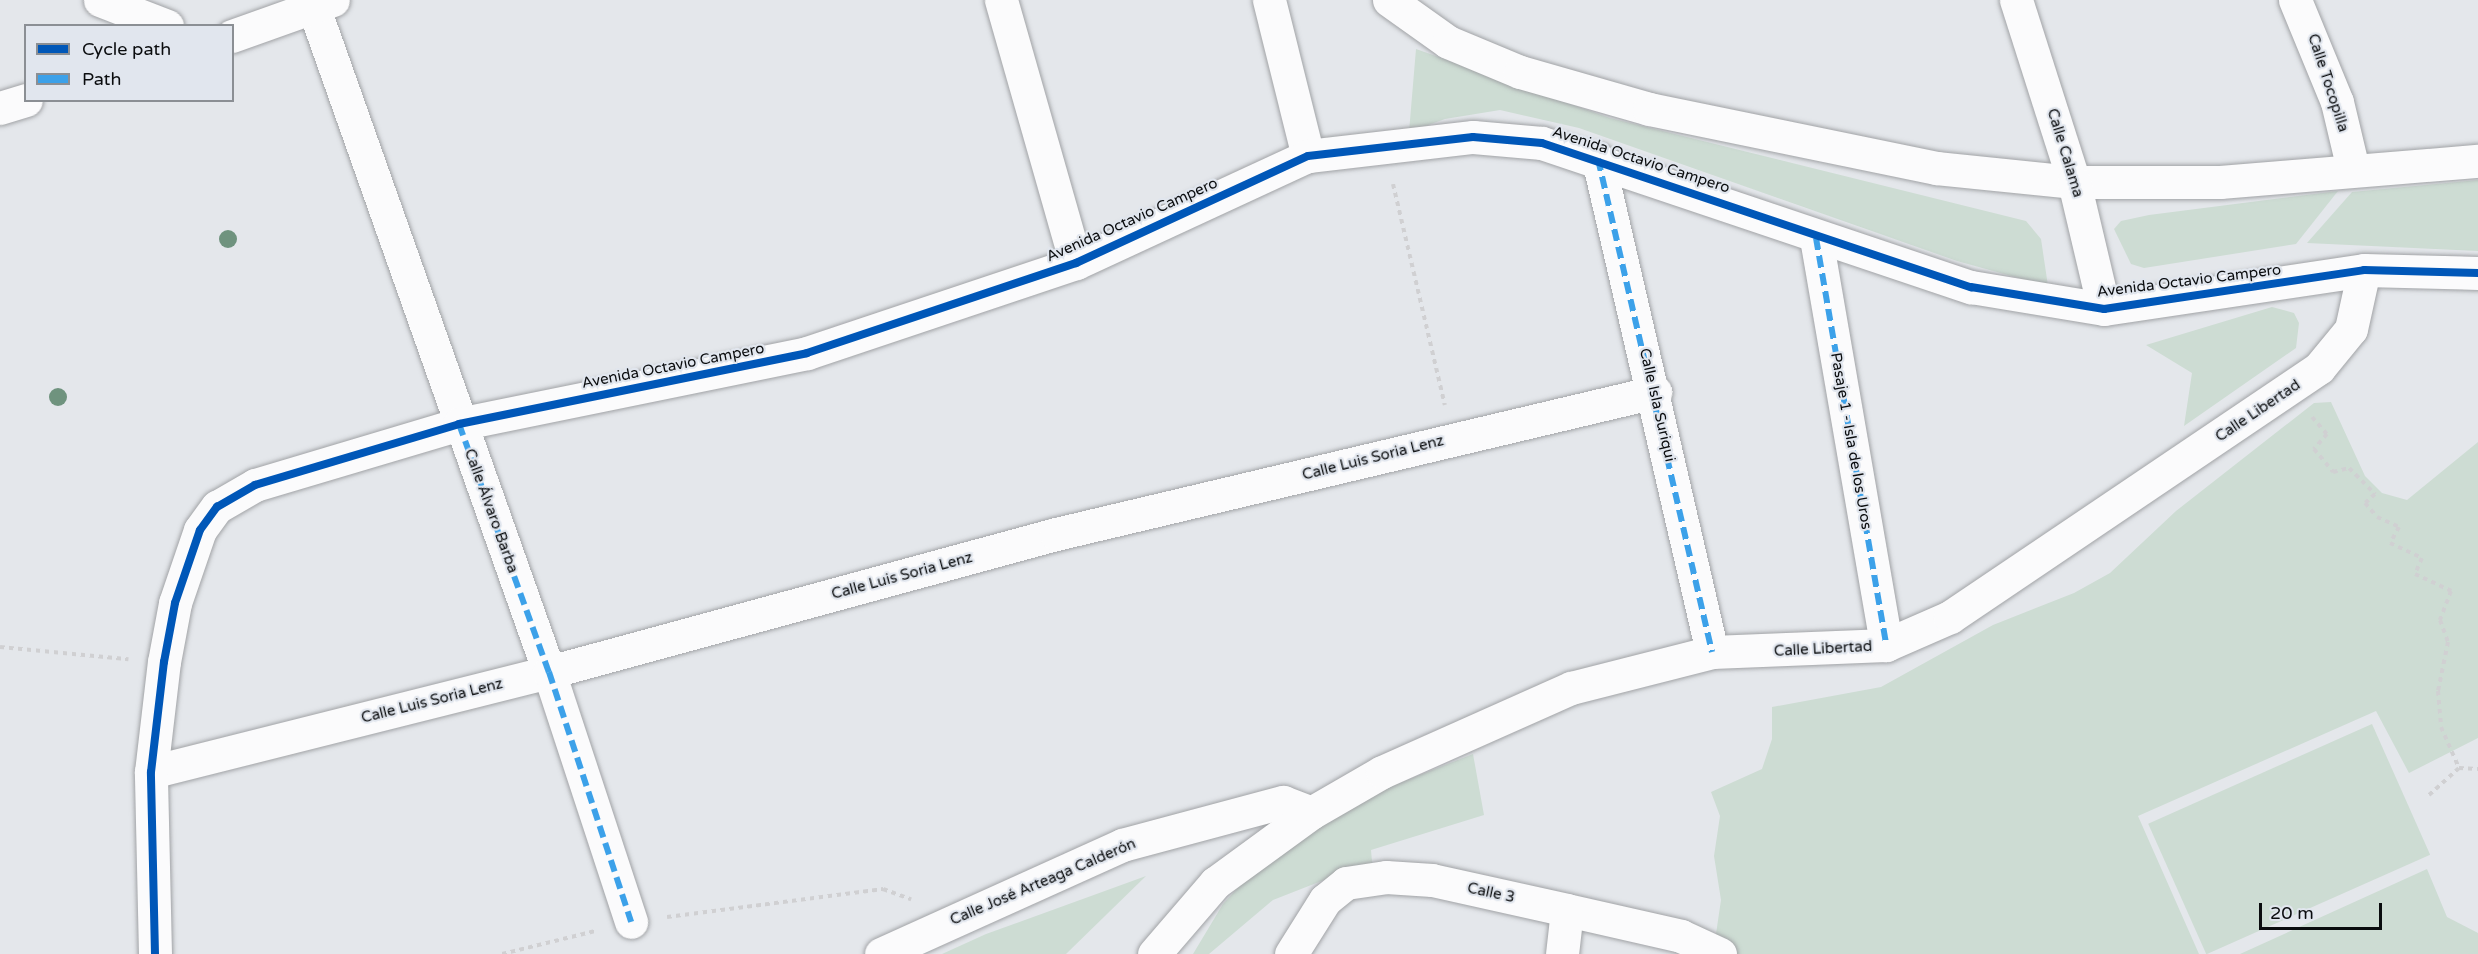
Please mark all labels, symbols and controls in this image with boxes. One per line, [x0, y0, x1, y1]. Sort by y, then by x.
legend [24, 24, 234, 102]
street label: Calle Tocopilla [2304, 32, 2352, 134]
text: Cycle path [82, 38, 171, 60]
text: Path [82, 68, 121, 90]
street label: Calle Calama [2043, 106, 2087, 200]
street label: Avenida Octavio Campero [1550, 123, 1732, 197]
street label: Avenida Octavio Campero [1044, 174, 1220, 266]
street label: Avenida Octavio Campero [2096, 261, 2282, 301]
street label: Avenida Octavio Campero [580, 339, 766, 393]
street label: Calle Isla Suriqui [1635, 346, 1679, 464]
street label: Pasaje 1 - Isla de los Uros [1827, 351, 1875, 531]
street label: Calle Libertad [2212, 376, 2304, 446]
street label: Calle Luis Soria Lenz [1300, 432, 1446, 484]
street label: Calle Álvaro Barba [460, 446, 522, 576]
street label: Calle Luis Soria Lenz [830, 549, 974, 603]
street label: Calle Libertad [1773, 637, 1873, 661]
street label: Calle Luis Soria Lenz [359, 675, 505, 727]
street label: Calle José Arteaga Calderón [947, 835, 1139, 929]
street label: Calle 3 [1466, 879, 1516, 907]
scale bar [2262, 891, 2385, 929]
text: 20 m [2270, 902, 2314, 924]

